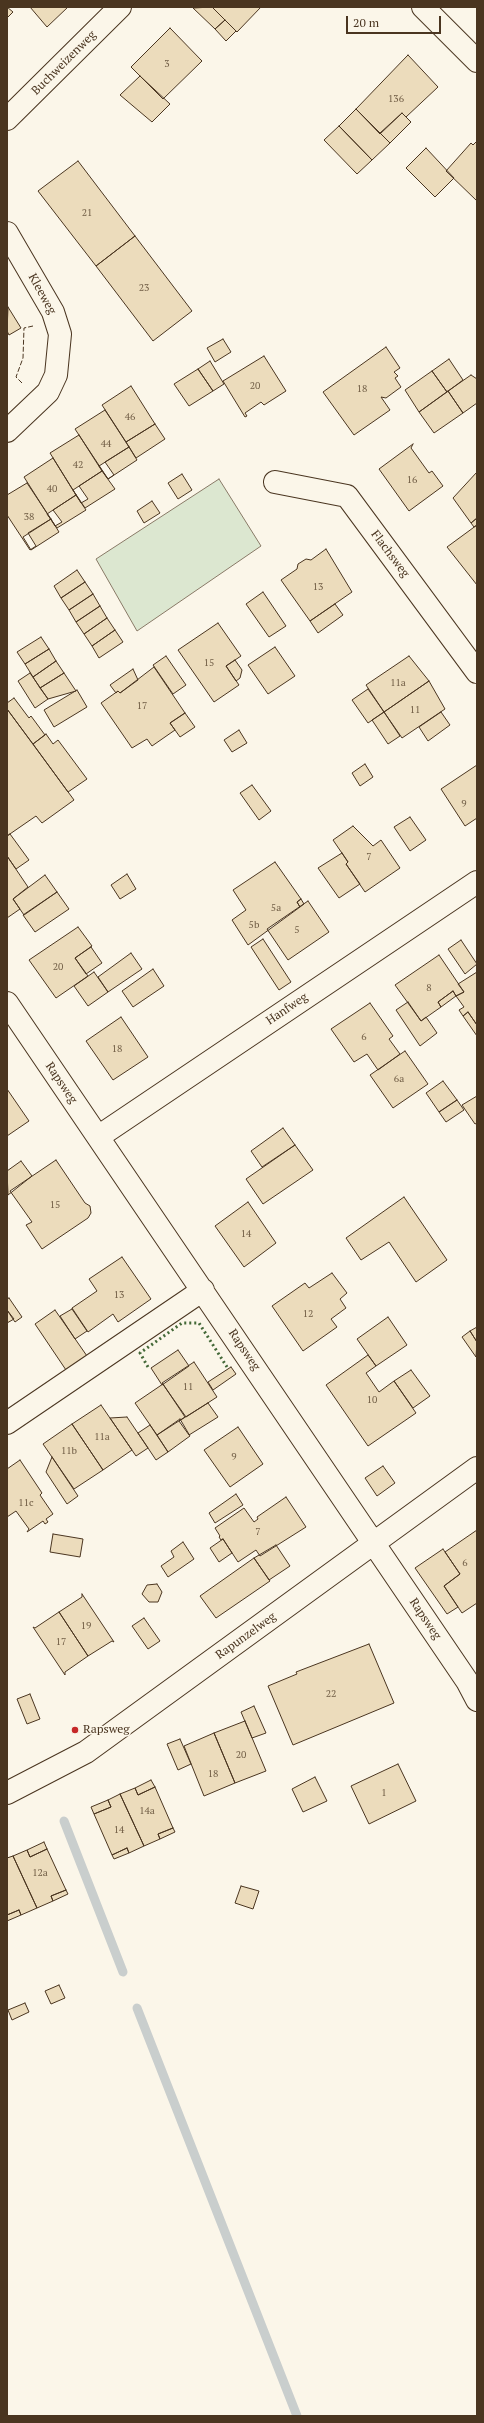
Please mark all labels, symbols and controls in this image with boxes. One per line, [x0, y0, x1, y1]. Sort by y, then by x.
scale bar [348, 8, 443, 34]
text: 20 m [353, 15, 379, 30]
street label: Buchweizenweg [29, 28, 99, 98]
house number: 3 [164, 58, 170, 70]
house number: 136 [388, 93, 404, 105]
house number: 21 [82, 207, 92, 219]
street label: Kleeweg [25, 271, 59, 317]
house number: 23 [139, 282, 149, 294]
house number: 20 [250, 380, 260, 392]
house number: 18 [357, 383, 367, 395]
house number: 46 [125, 411, 135, 423]
house number: 44 [101, 438, 111, 450]
house number: 42 [73, 459, 83, 471]
house number: 16 [407, 474, 417, 486]
house number: 40 [47, 483, 57, 495]
house number: 38 [24, 511, 34, 523]
street label: Flachsweg [368, 528, 412, 580]
house number: 13 [313, 581, 323, 593]
house number: 15 [204, 657, 214, 669]
house number: 11a [390, 677, 406, 689]
house number: 17 [137, 700, 147, 712]
house number: 11 [410, 704, 420, 716]
house number: 9 [461, 798, 467, 810]
house number: 7 [366, 851, 372, 863]
house number: 5a [271, 902, 281, 914]
house number: 5b [249, 919, 259, 931]
house number: 5 [294, 924, 300, 936]
house number: 20 [53, 961, 63, 973]
house number: 8 [426, 982, 432, 994]
street label: Hanfweg [264, 990, 310, 1028]
house number: 6 [361, 1031, 367, 1043]
house number: 18 [112, 1043, 122, 1055]
street label: Rapsweg [42, 1060, 80, 1106]
house number: 6a [394, 1073, 404, 1085]
house number: 15 [50, 1199, 60, 1211]
house number: 14 [241, 1228, 251, 1240]
house number: 13 [114, 1289, 124, 1301]
house number: 12 [303, 1308, 313, 1320]
street label: Rapsweg [225, 1327, 263, 1373]
house number: 11 [183, 1381, 193, 1393]
house number: 10 [367, 1394, 377, 1406]
house number: 11a [94, 1431, 110, 1443]
house number: 11b [61, 1445, 77, 1457]
house number: 9 [231, 1451, 237, 1463]
house number: 11c [18, 1497, 34, 1509]
house number: 7 [255, 1526, 261, 1538]
house number: 6 [462, 1557, 468, 1569]
street label: Rapsweg [406, 1596, 444, 1642]
street label: Rapunzelweg [213, 1609, 279, 1663]
house number: 19 [81, 1620, 91, 1632]
house number: 17 [56, 1636, 66, 1648]
house number: 22 [326, 1688, 336, 1700]
place label: Rapsweg [83, 1723, 130, 1737]
marker: Rapsweg [70, 1725, 80, 1735]
house number: 20 [236, 1749, 246, 1761]
house number: 18 [208, 1768, 218, 1780]
house number: 1 [381, 1787, 387, 1799]
house number: 14a [139, 1805, 155, 1817]
house number: 14 [114, 1824, 124, 1836]
house number: 12a [32, 1867, 48, 1879]

